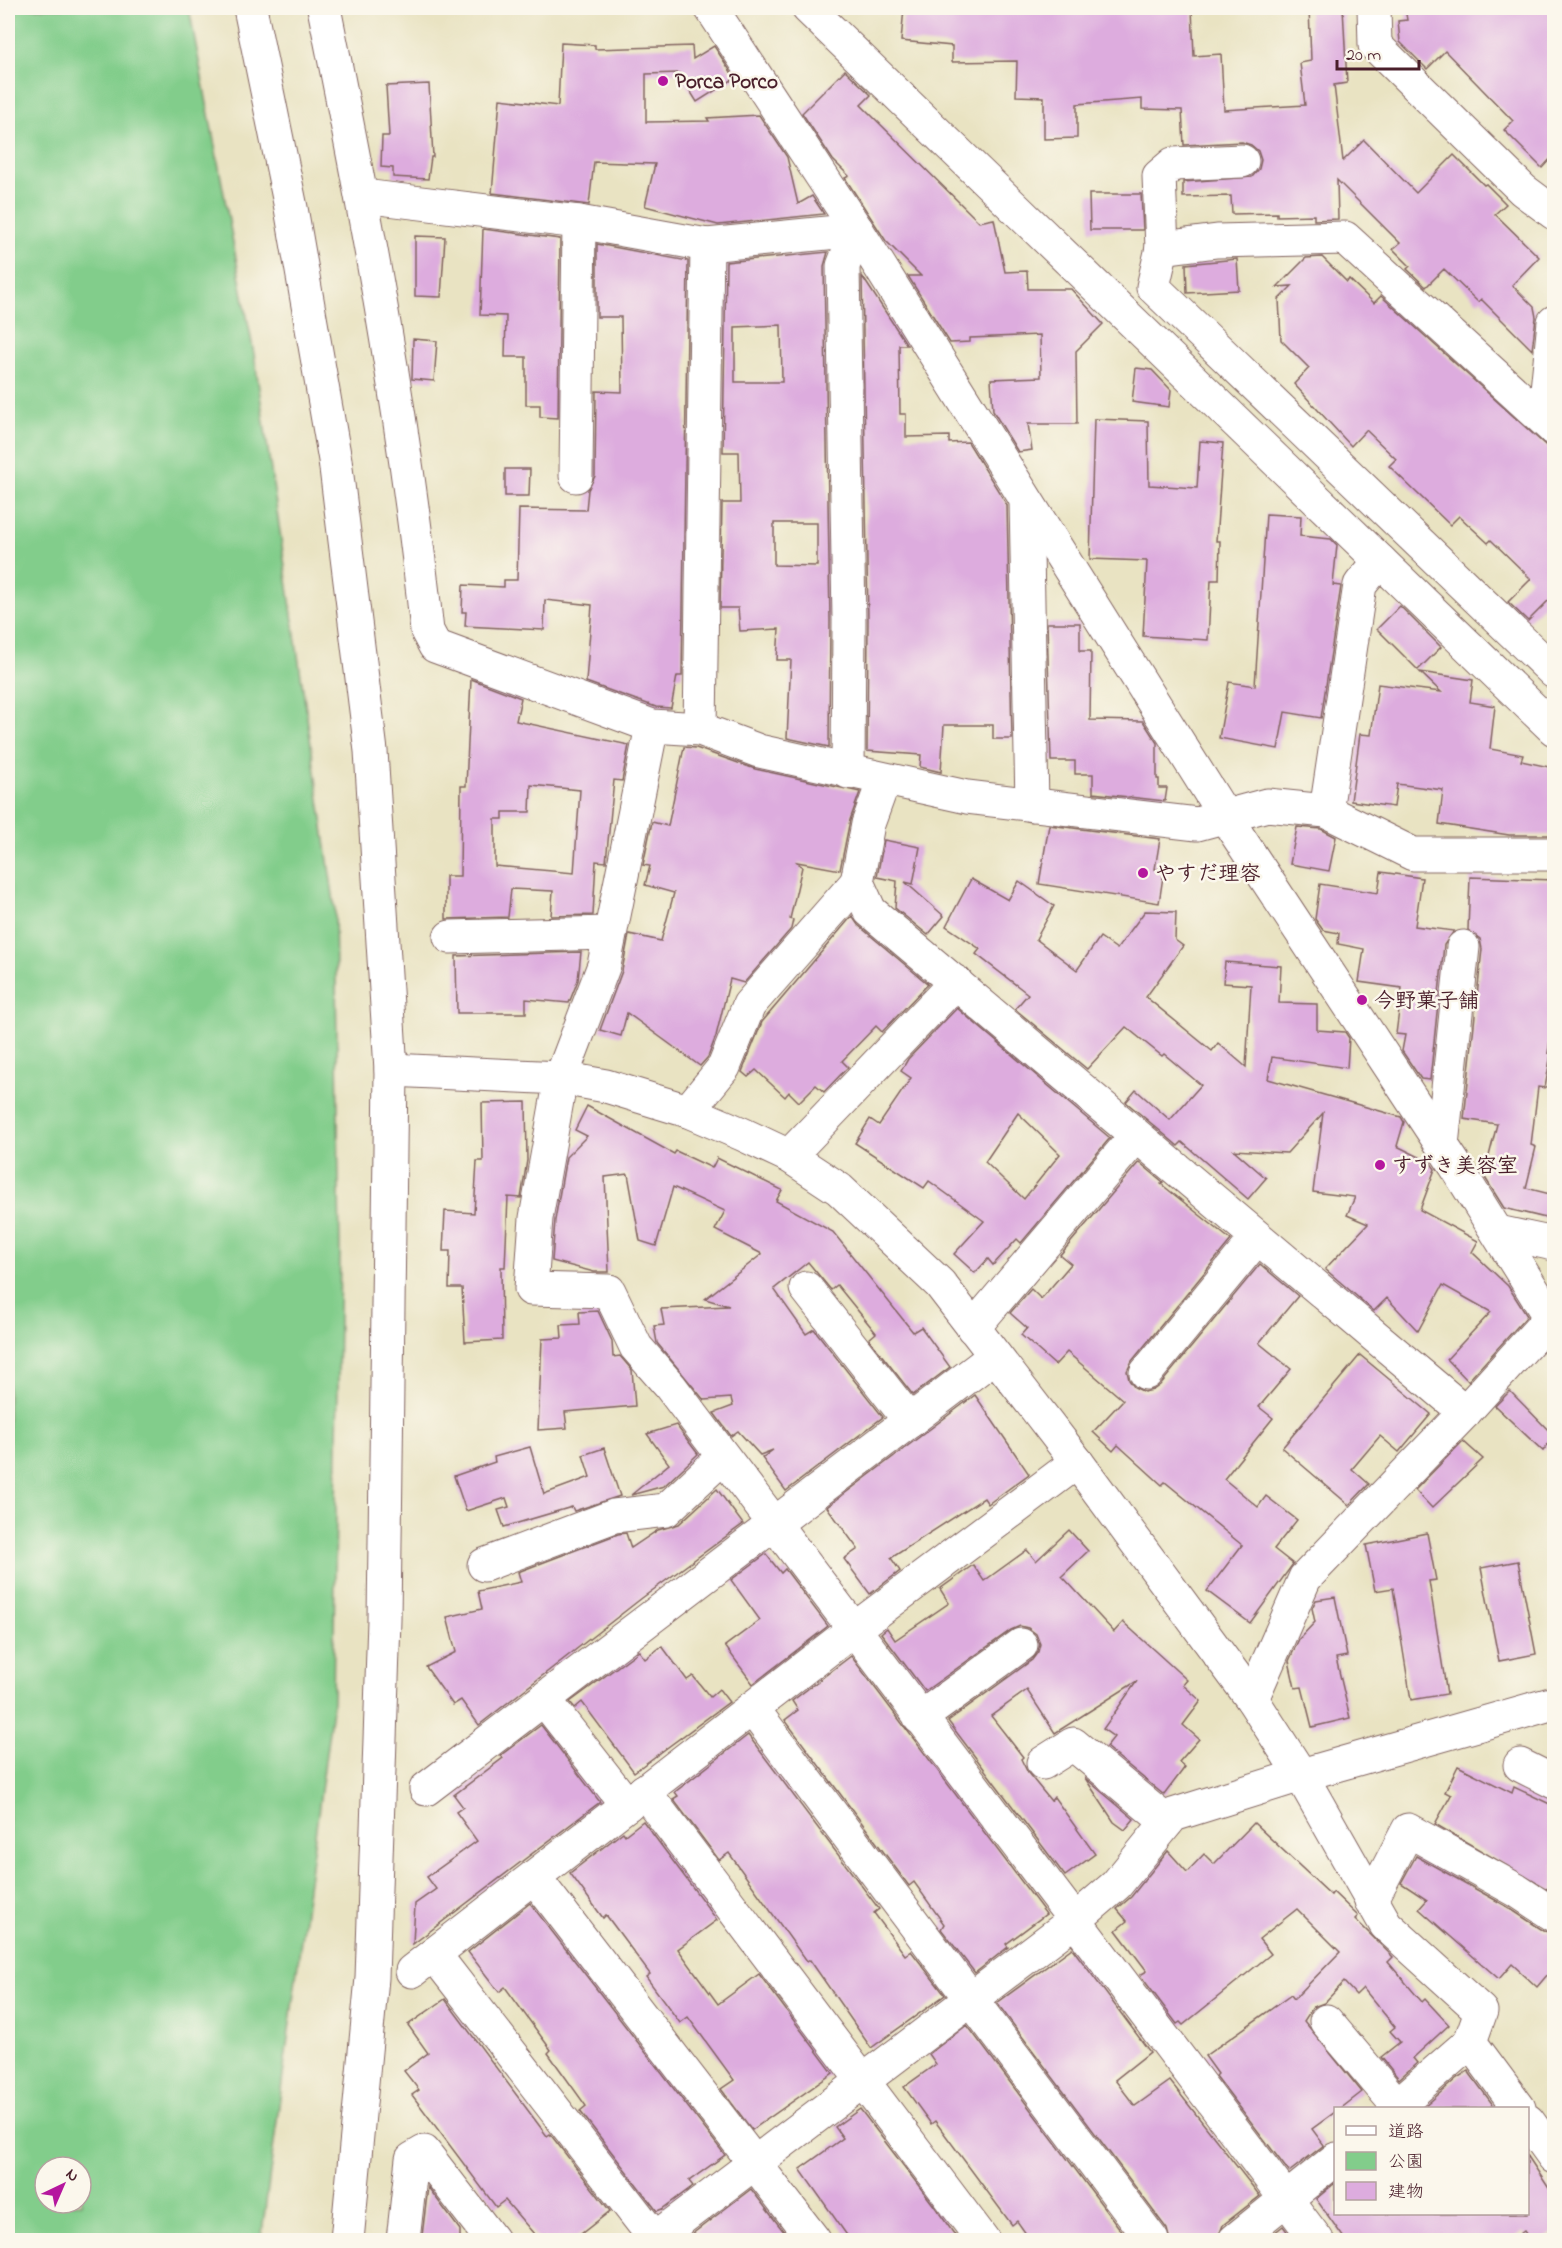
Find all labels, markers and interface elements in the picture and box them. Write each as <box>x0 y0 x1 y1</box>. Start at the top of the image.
scale bar <box>1337 33 1420 71</box>
text: 20 m <box>1346 43 1381 69</box>
place label: Porca Porco <box>675 68 778 98</box>
marker: Porca Porco <box>656 74 670 88</box>
place label: やすだ理容 <box>1155 860 1260 890</box>
marker: やすだ理容 <box>1136 866 1150 880</box>
place label: 今野菓子舗 <box>1374 987 1479 1017</box>
marker: 今野菓子舗 <box>1355 993 1369 1007</box>
place label: すずき美容室 <box>1392 1152 1518 1182</box>
marker: すずき美容室 <box>1373 1158 1387 1172</box>
legend <box>1334 2107 1529 2215</box>
text: 道路 <box>1388 2120 1424 2146</box>
text: 公園 <box>1388 2150 1424 2176</box>
north arrow <box>33 2155 93 2215</box>
text: N <box>60 2163 84 2188</box>
text: 建物 <box>1388 2180 1424 2206</box>

